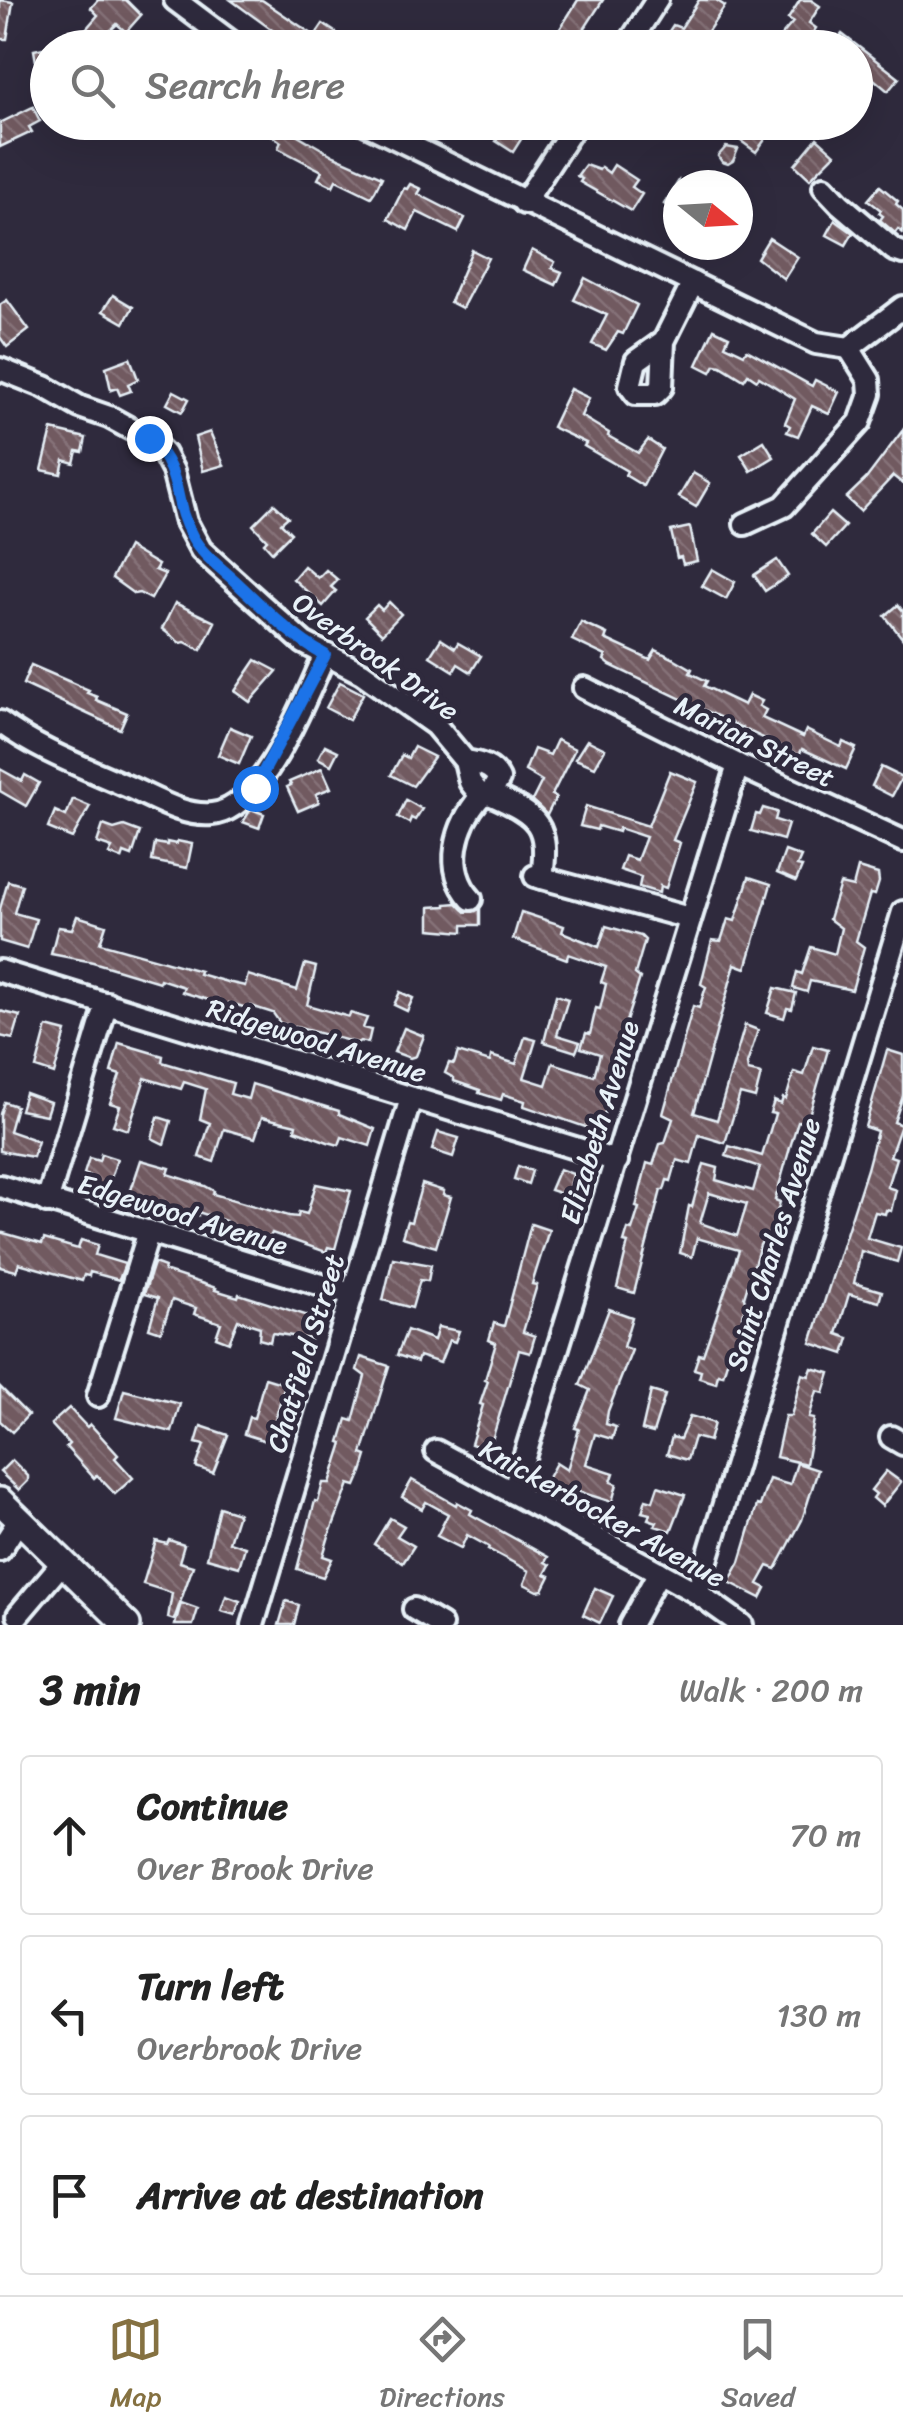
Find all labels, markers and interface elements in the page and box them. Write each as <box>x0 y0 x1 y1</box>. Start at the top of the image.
search box <box>30 30 873 140</box>
text: Search here <box>145 52 345 119</box>
icon: search <box>65 58 120 113</box>
north arrow <box>663 170 753 260</box>
route end <box>127 416 173 462</box>
street label: Overbrook Drive <box>282 579 470 734</box>
street label: Marian Street <box>666 681 844 802</box>
route start <box>233 766 279 812</box>
street label: Ridgewood Avenue <box>201 984 433 1097</box>
street label: Elizabeth Avenue <box>545 1014 654 1230</box>
street label: Saint Charles Avenue <box>712 1111 835 1377</box>
street label: Edgewood Avenue <box>72 1159 294 1270</box>
street label: Chatfield Street <box>252 1248 359 1459</box>
street label: Knickerbocker Avenue <box>470 1425 735 1602</box>
text: 3 min <box>40 1653 140 1727</box>
text: Walk · 200 m <box>679 1662 863 1719</box>
text: Continue <box>137 1773 288 1840</box>
text: 70 m <box>790 1807 861 1864</box>
icon: ahead <box>42 1808 97 1863</box>
text: Over Brook Drive <box>137 1840 374 1897</box>
text: Turn left <box>137 1953 283 2020</box>
text: 130 m <box>777 1987 861 2044</box>
icon: left <box>42 1988 97 2043</box>
text: Overbrook Drive <box>137 2020 362 2077</box>
text: Arrive at destination <box>137 2162 484 2229</box>
icon: arrive <box>42 2168 97 2223</box>
tab: Map <box>108 2312 163 2421</box>
tab: Directions <box>379 2312 505 2421</box>
tab: Saved <box>721 2312 795 2421</box>

